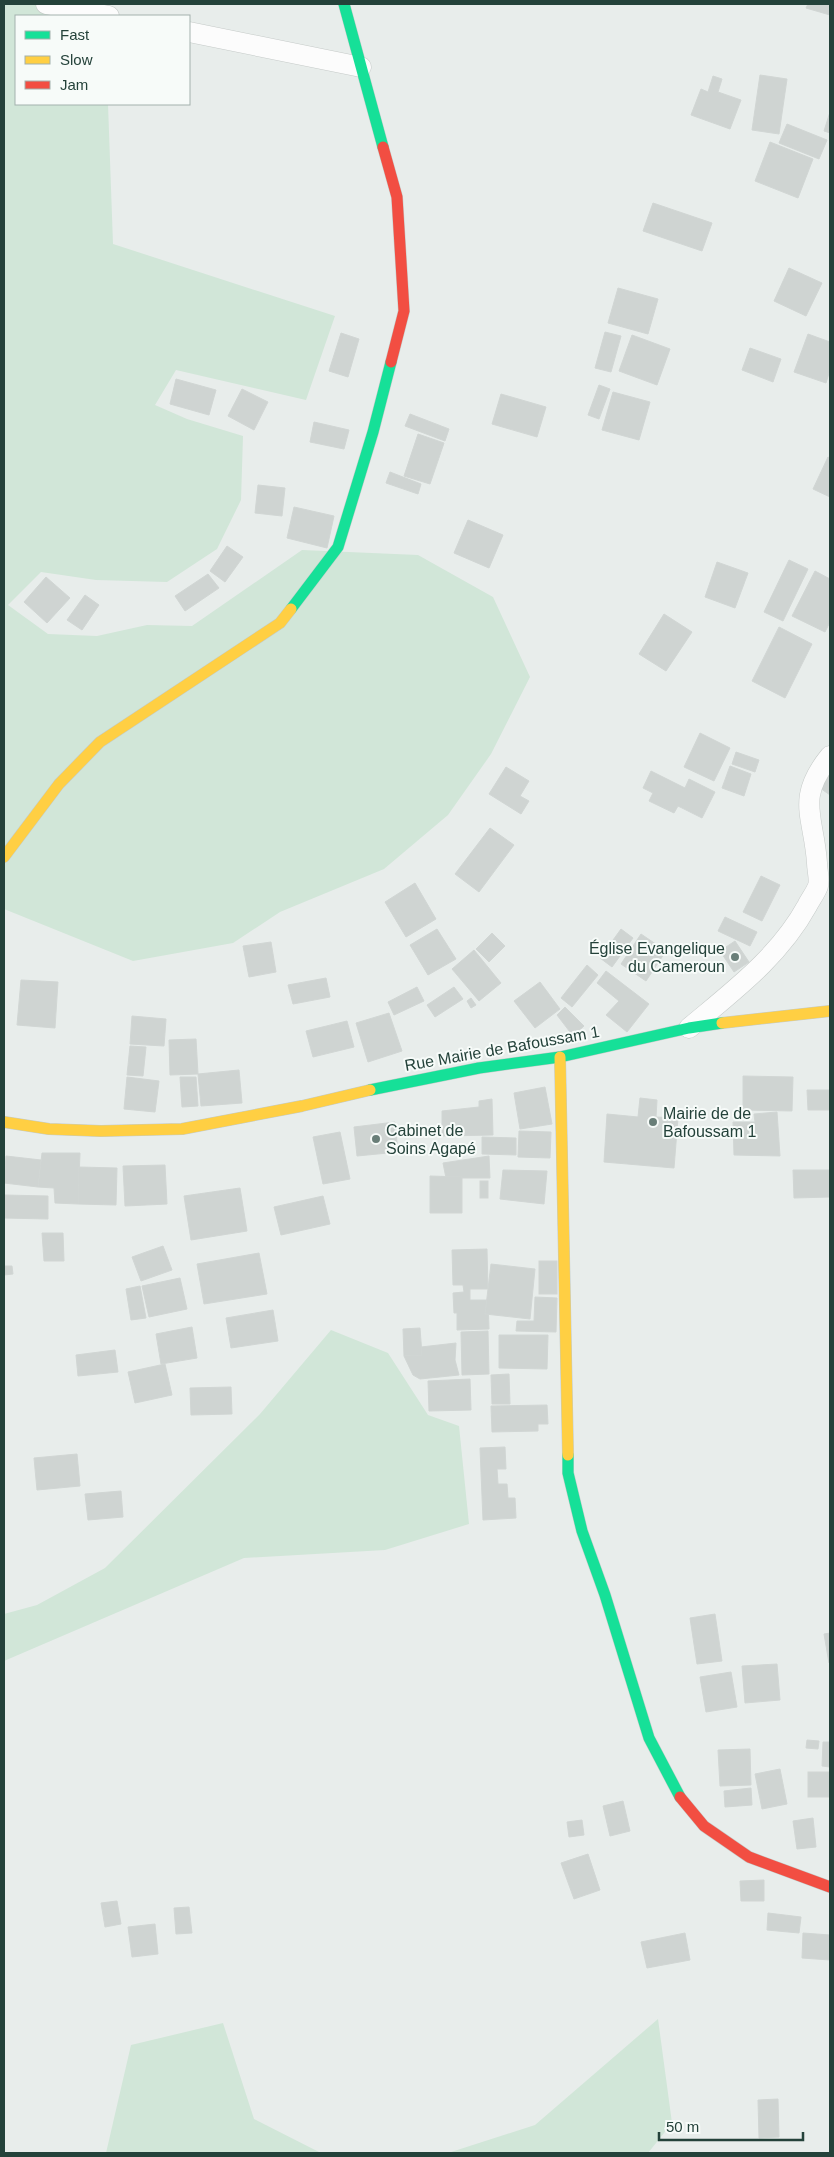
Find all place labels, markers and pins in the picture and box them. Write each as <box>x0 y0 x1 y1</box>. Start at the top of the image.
place label: Église Evangelique du Cameroun <box>589 939 725 975</box>
marker: Église Evangelique du Cameroun <box>729 951 741 963</box>
place label: Mairie de de Bafoussam 1 <box>663 1105 756 1140</box>
marker: Mairie de de Bafoussam 1 <box>647 1116 659 1128</box>
place label: Cabinet de Soins Agapé <box>386 1122 476 1157</box>
marker: Cabinet de Soins Agapé <box>370 1133 382 1145</box>

